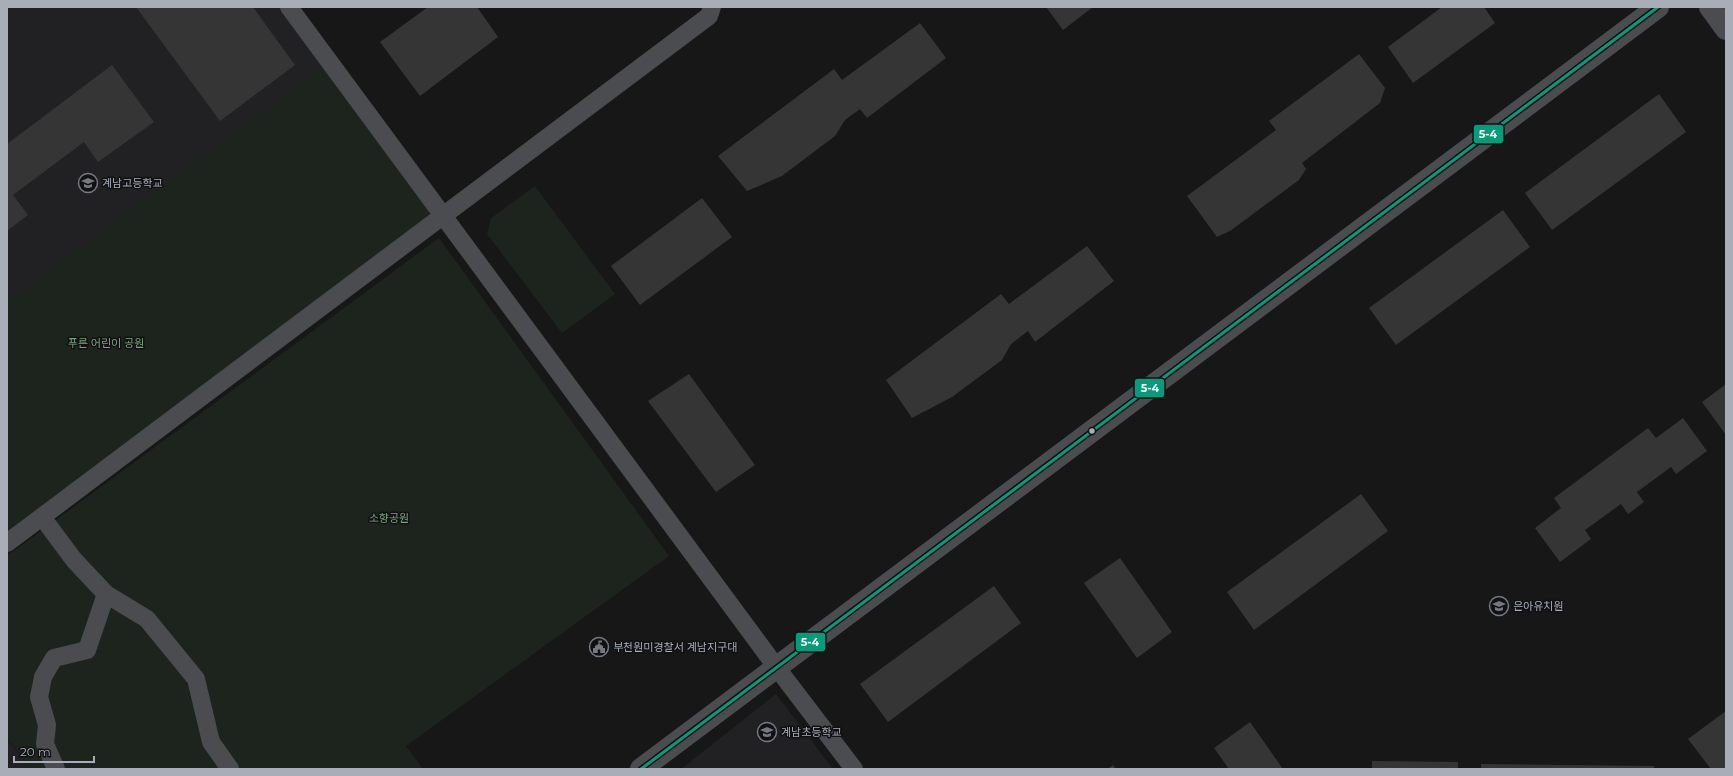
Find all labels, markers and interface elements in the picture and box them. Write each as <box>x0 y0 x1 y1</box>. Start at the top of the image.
line badge: 5-4 <box>1473 124 1504 144</box>
text: 5-4 <box>1479 127 1498 141</box>
school or university icon: 계남고등학교 <box>77 172 99 194</box>
place label: 계남고등학교 <box>102 176 163 190</box>
park label: 푸른 어린이 공원 <box>68 336 144 350</box>
line badge: 5-4 <box>1134 378 1165 398</box>
text: 5-4 <box>1141 381 1160 395</box>
unlabelled marker <box>1087 426 1097 436</box>
park label: 소향공원 <box>369 511 409 525</box>
school or university icon: 은아유치원 <box>1488 595 1510 617</box>
place label: 은아유치원 <box>1513 599 1564 613</box>
line badge: 5-4 <box>795 632 826 652</box>
text: 5-4 <box>801 635 820 649</box>
public building icon: 부천원미경찰서 계남지구대 <box>588 636 610 658</box>
place label: 부천원미경찰서 계남지구대 <box>613 640 737 654</box>
school or university icon: 계남초등학교 <box>756 721 778 743</box>
place label: 계남초등학교 <box>781 725 842 739</box>
scale bar <box>14 738 94 764</box>
text: 20 m <box>20 744 51 759</box>

